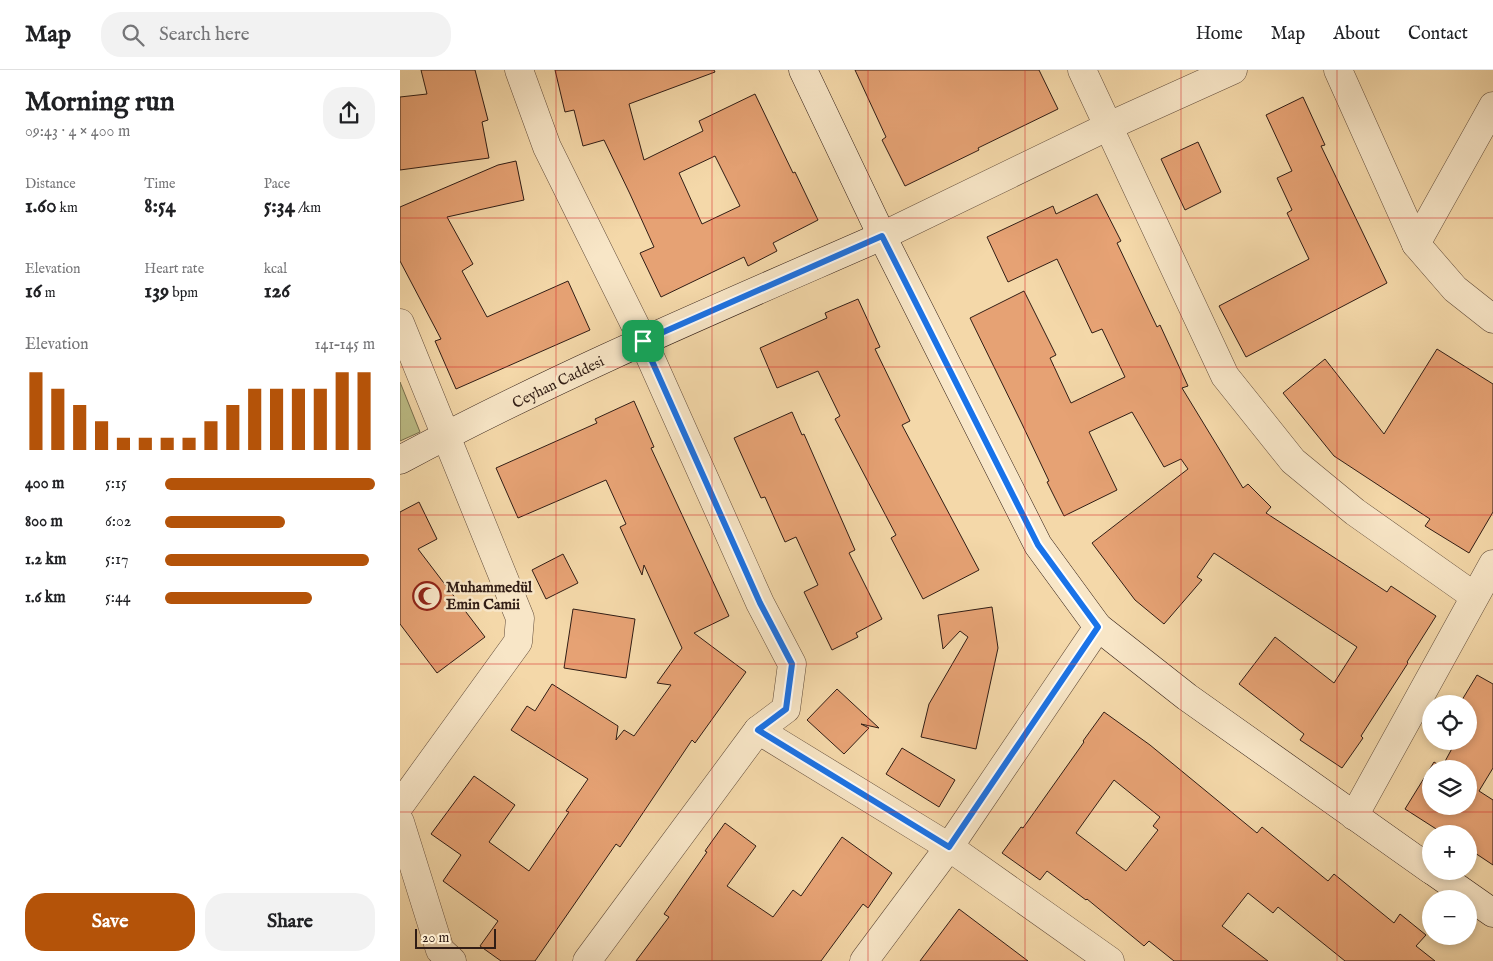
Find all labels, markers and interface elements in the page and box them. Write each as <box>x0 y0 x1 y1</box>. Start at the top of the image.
search box <box>101 12 451 57</box>
text: Map <box>25 19 71 50</box>
icon: search <box>119 21 147 49</box>
text: Search here <box>159 23 250 47</box>
text: Home <box>1196 23 1243 46</box>
text: Map <box>1271 23 1305 46</box>
text: About <box>1333 23 1380 46</box>
text: Contact <box>1408 23 1468 46</box>
text: Morning run <box>25 85 175 120</box>
button: share <box>323 87 375 139</box>
text: 09:43 · 4 × 400 m <box>25 122 130 142</box>
text: Distance <box>25 175 76 193</box>
text: Time <box>144 175 175 193</box>
text: Pace <box>264 175 290 193</box>
text: 1.60 <box>25 193 57 220</box>
text: 8:54 <box>144 193 176 220</box>
text: 5:34 <box>264 193 295 220</box>
text: km <box>57 199 78 217</box>
text: /km <box>295 199 321 217</box>
text: Elevation <box>25 260 81 278</box>
text: Heart rate <box>144 260 204 278</box>
text: kcal <box>264 260 287 278</box>
text: 16 <box>25 278 42 305</box>
text: 139 <box>144 278 169 305</box>
text: 126 <box>264 278 290 305</box>
text: m <box>42 284 56 302</box>
text: bpm <box>169 284 198 302</box>
pin <box>622 320 664 362</box>
icon: arrive <box>629 327 657 355</box>
text: Elevation <box>25 335 88 355</box>
text: 141–145 m <box>315 335 375 355</box>
street label: Ceyhan Caddesi <box>509 352 607 413</box>
text: 400 m <box>25 474 64 494</box>
text: 5:15 <box>105 474 127 494</box>
text: 800 m <box>25 512 63 532</box>
text: 6:02 <box>105 512 131 532</box>
text: 1.2 km <box>25 550 66 570</box>
text: 5:17 <box>105 550 128 570</box>
place label: Muhammedül Emin Camii <box>446 578 533 614</box>
mosque icon: Muhammedül Emin Camii <box>412 581 442 611</box>
text: 1.6 km <box>25 588 66 608</box>
text: 5:44 <box>105 588 131 608</box>
map controls <box>1422 695 1477 945</box>
button: locate <box>1422 695 1477 750</box>
button: layers <box>1422 760 1477 815</box>
button: + <box>1422 825 1477 880</box>
button: − <box>1422 890 1477 945</box>
button: Save <box>25 893 195 951</box>
button: Share <box>205 893 375 951</box>
scale bar <box>415 926 496 949</box>
text: 20 m <box>422 929 449 947</box>

